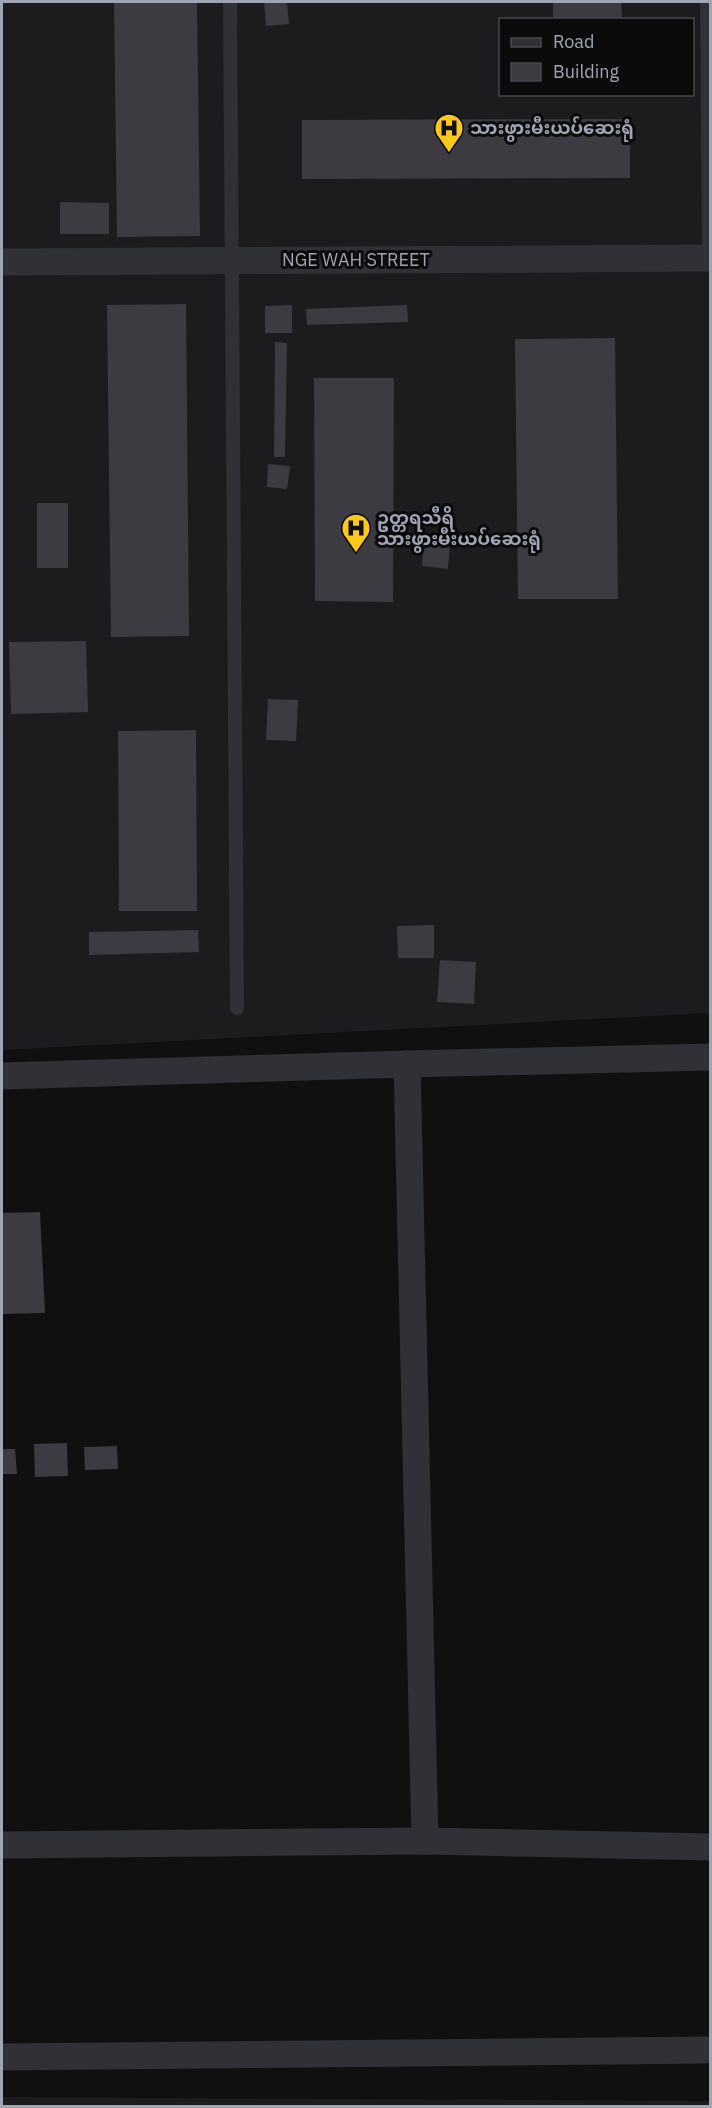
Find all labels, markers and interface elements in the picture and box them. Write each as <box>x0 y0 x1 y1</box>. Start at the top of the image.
legend <box>499 18 694 96</box>
text: Road <box>553 30 594 53</box>
text: Building <box>553 60 620 83</box>
hospital icon: သားဖွားမီးယပ်ဆေးရုံ <box>433 112 465 154</box>
place label: သားဖွားမီးယပ်ဆေးရုံ <box>470 116 634 142</box>
street label: NGE WAH STREET <box>282 248 430 271</box>
place label: ဥတ္တရသီရိ သားဖွားမီးယပ်ဆေးရုံ <box>377 506 541 553</box>
hospital icon: ဥတ္တရသီရိ သားဖွားမီးယပ်ဆေးရုံ <box>340 512 372 554</box>

